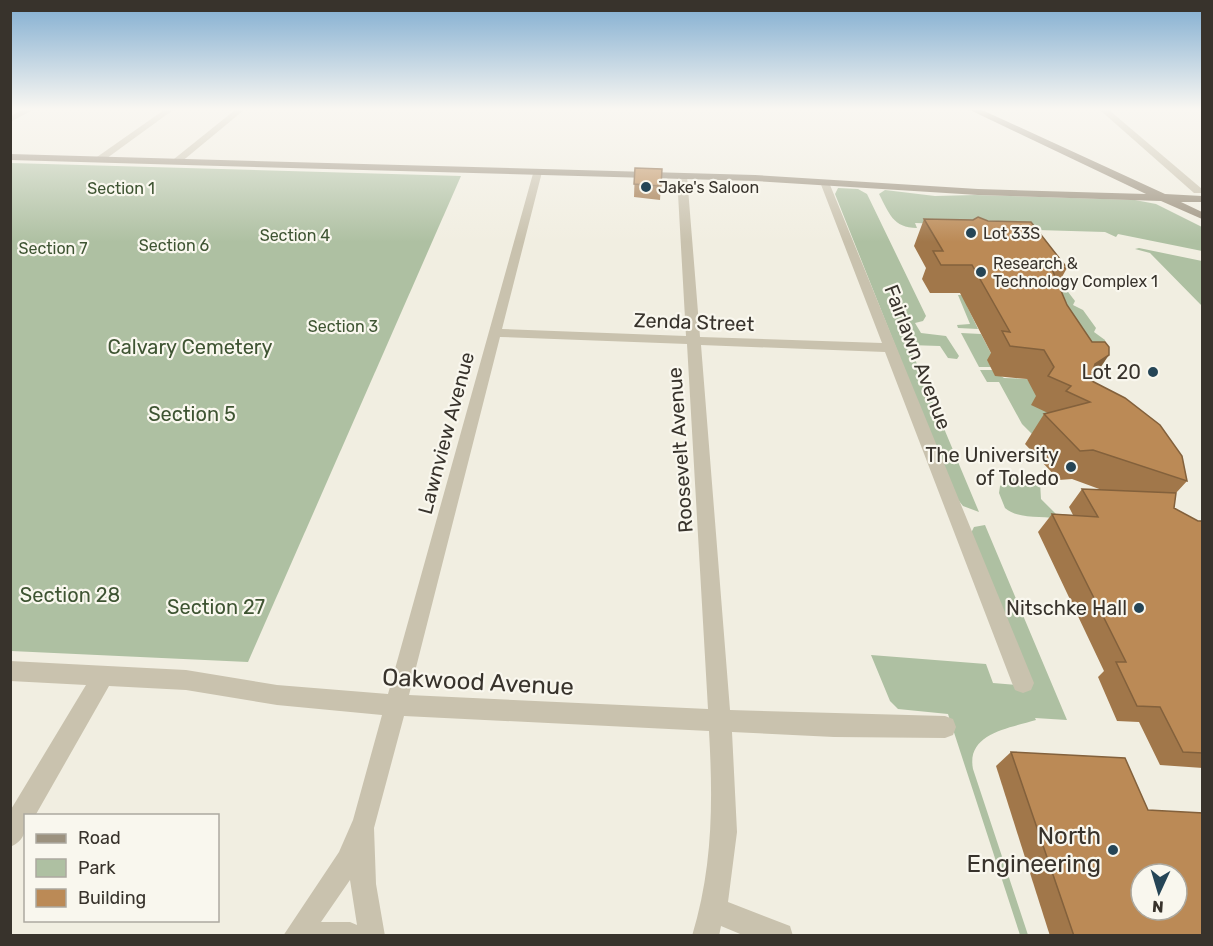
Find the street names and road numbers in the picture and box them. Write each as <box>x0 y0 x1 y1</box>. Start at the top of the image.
street label: Fairlawn Avenue <box>879 281 957 433</box>
street label: Zenda Street <box>633 308 755 336</box>
street label: Lawnview Avenue <box>413 349 479 517</box>
street label: Roosevelt Avenue <box>662 366 698 534</box>
street label: Oakwood Avenue <box>381 663 575 701</box>

